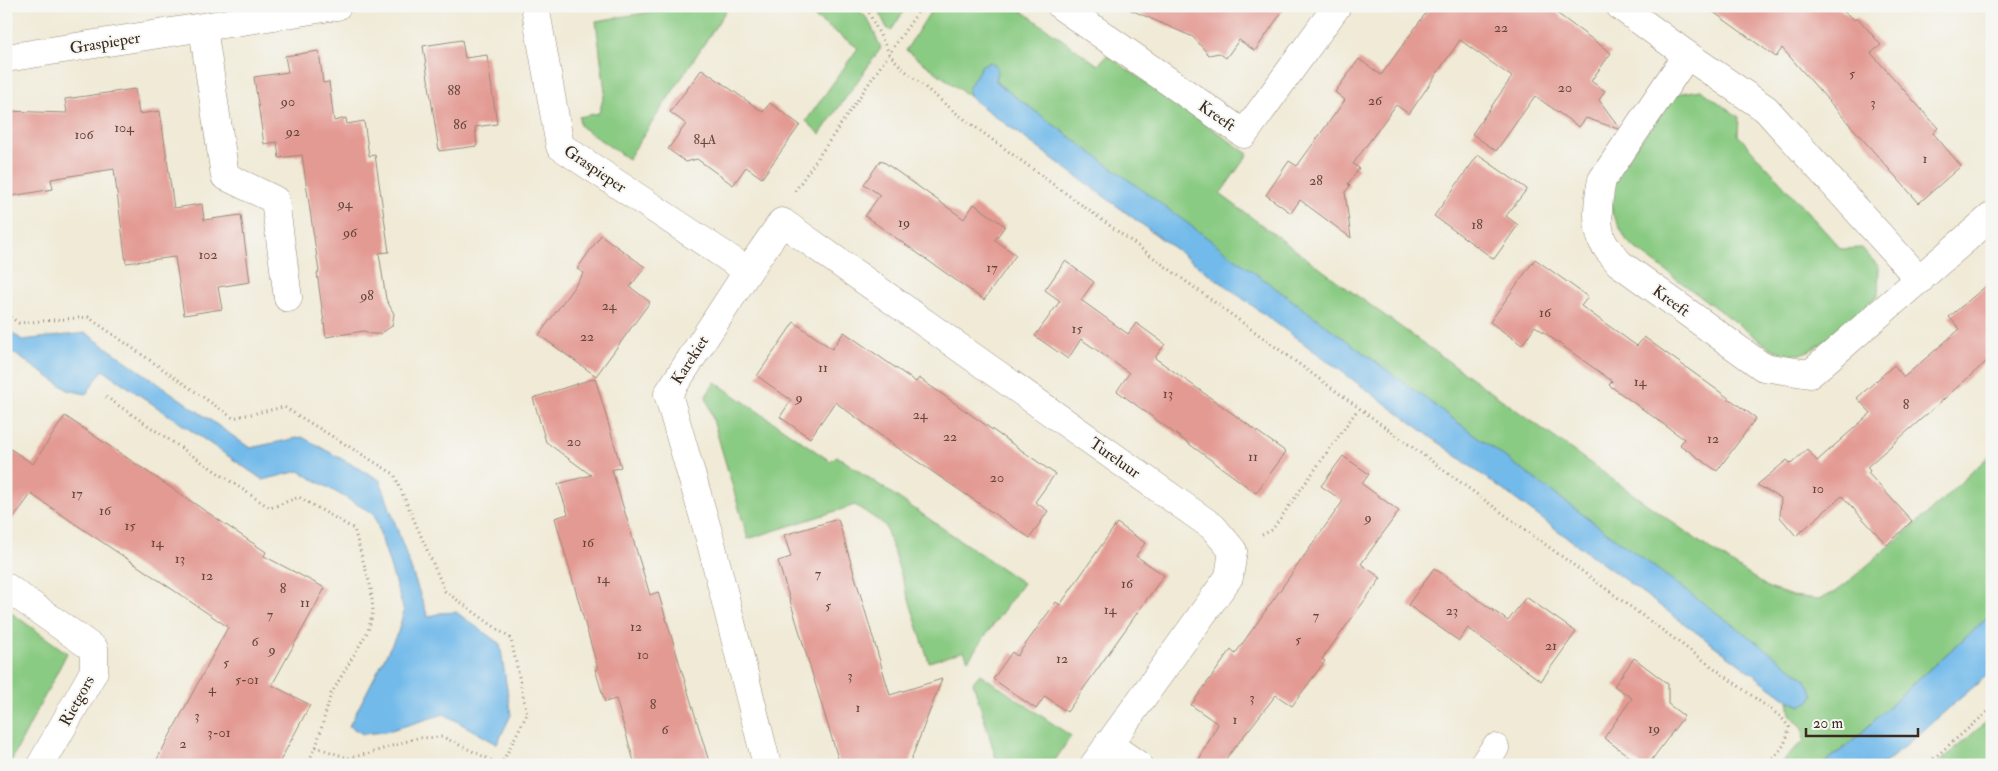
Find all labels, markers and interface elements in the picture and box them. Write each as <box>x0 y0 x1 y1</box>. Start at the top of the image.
house number: 22 <box>1494 19 1508 36</box>
street label: Graspieper <box>68 28 142 59</box>
house number: 5 <box>1849 65 1856 82</box>
house number: 20 <box>1558 79 1572 96</box>
house number: 88 <box>447 82 461 99</box>
house number: 26 <box>1368 92 1383 109</box>
house number: 90 <box>280 93 295 110</box>
house number: 3 <box>1870 94 1876 111</box>
street label: Kreeft <box>1195 96 1239 136</box>
house number: 86 <box>453 116 468 133</box>
house number: 104 <box>114 119 135 136</box>
house number: 92 <box>285 123 300 140</box>
house number: 106 <box>74 126 95 143</box>
house number: 84A <box>693 131 717 148</box>
street label: Graspieper <box>559 141 630 198</box>
house number: 1 <box>1923 150 1928 167</box>
house number: 28 <box>1309 172 1323 189</box>
house number: 94 <box>337 195 354 212</box>
house number: 19 <box>898 214 910 231</box>
house number: 18 <box>1471 216 1483 233</box>
house number: 96 <box>342 224 358 241</box>
house number: 102 <box>198 246 218 263</box>
house number: 17 <box>986 259 998 276</box>
street label: Kreeft <box>1649 281 1693 321</box>
house number: 98 <box>359 287 374 304</box>
house number: 24 <box>602 297 618 314</box>
house number: 16 <box>1539 304 1552 321</box>
house number: 15 <box>1071 320 1083 337</box>
house number: 22 <box>580 328 594 345</box>
street label: Karekiet <box>667 332 713 388</box>
house number: 11 <box>818 359 828 376</box>
house number: 14 <box>1634 373 1648 390</box>
house number: 13 <box>1163 385 1173 402</box>
house number: 9 <box>794 389 803 406</box>
house number: 8 <box>1903 396 1910 413</box>
house number: 24 <box>913 406 929 423</box>
house number: 22 <box>943 428 957 445</box>
house number: 12 <box>1707 430 1719 447</box>
house number: 20 <box>567 433 581 450</box>
street label: Tureluur <box>1086 433 1144 483</box>
house number: 11 <box>1248 448 1258 465</box>
house number: 20 <box>990 469 1004 486</box>
house number: 10 <box>1812 480 1824 497</box>
house number: 17 <box>71 485 83 502</box>
house number: 16 <box>99 502 112 519</box>
house number: 9 <box>1363 509 1372 526</box>
house number: 15 <box>124 517 136 534</box>
house number: 14 <box>151 534 165 551</box>
house number: 16 <box>582 534 595 551</box>
house number: 13 <box>175 550 185 567</box>
house number: 7 <box>815 565 822 582</box>
house number: 12 <box>201 567 213 584</box>
house number: 14 <box>597 570 611 587</box>
house number: 16 <box>1121 575 1134 592</box>
house number: 8 <box>280 580 287 597</box>
house number: 11 <box>300 594 310 611</box>
house number: 5 <box>825 597 832 614</box>
house number: 14 <box>1104 601 1118 618</box>
house number: 23 <box>1446 602 1458 619</box>
house number: 7 <box>267 606 274 623</box>
house number: 7 <box>1313 607 1320 624</box>
house number: 12 <box>630 618 642 635</box>
house number: 5 <box>1295 631 1302 648</box>
house number: 6 <box>251 633 259 650</box>
house number: 21 <box>1545 637 1557 654</box>
house number: 9 <box>267 641 276 658</box>
house number: 10 <box>637 646 649 663</box>
house number: 12 <box>1056 650 1068 667</box>
house number: 5 <box>223 654 230 671</box>
house number: 3 <box>847 667 853 684</box>
house number: 5-01 <box>235 671 259 688</box>
street label: Rietgors <box>55 672 99 730</box>
house number: 4 <box>208 680 217 697</box>
house number: 3 <box>1249 689 1255 706</box>
house number: 8 <box>650 696 657 713</box>
house number: 1 <box>856 699 861 716</box>
scale bar <box>1806 706 1918 738</box>
house number: 3 <box>194 707 200 724</box>
house number: 1 <box>1233 711 1238 728</box>
text: 20 m <box>1813 714 1843 733</box>
house number: 19 <box>1648 720 1660 737</box>
house number: 6 <box>661 721 669 738</box>
house number: 3-01 <box>207 724 231 741</box>
house number: 2 <box>179 735 187 752</box>

